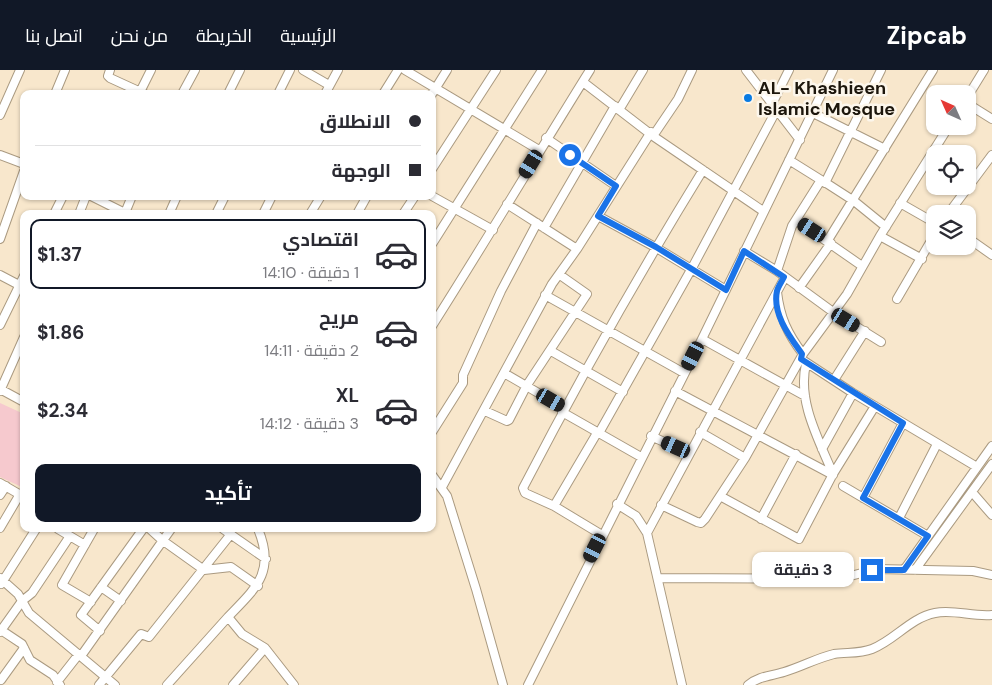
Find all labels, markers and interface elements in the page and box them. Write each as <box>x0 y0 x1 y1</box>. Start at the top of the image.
text: Zipcab <box>887 20 967 51</box>
text: اتصل بنا <box>25 24 83 48</box>
text: من نحن <box>111 24 168 48</box>
text: الخريطة <box>196 24 252 48</box>
text: الرئيسية <box>280 24 337 48</box>
place label: AL- Khashieen Islamic Mosque <box>758 76 895 121</box>
north arrow <box>926 85 976 135</box>
map controls <box>926 85 976 255</box>
marker: AL- Khashieen Islamic Mosque <box>742 92 754 104</box>
text: الانطلاق <box>320 109 391 134</box>
route start <box>559 144 581 166</box>
button: locate <box>926 145 976 195</box>
car <box>516 147 545 181</box>
text: الوجهة <box>331 158 391 183</box>
button: layers <box>926 205 976 255</box>
car <box>795 216 828 244</box>
text: اقتصادي <box>283 227 359 252</box>
icon: car <box>374 232 419 277</box>
text: $1.37 <box>37 242 82 267</box>
text: 1 دقيقة · 14:10 <box>263 262 359 283</box>
text: مريح <box>319 305 359 330</box>
car <box>829 306 862 334</box>
icon: car <box>374 310 419 355</box>
text: $1.86 <box>37 320 84 345</box>
car <box>679 339 706 373</box>
text: 2 دقيقة · 14:11 <box>264 340 359 361</box>
text: XL <box>336 383 359 408</box>
car <box>534 386 567 414</box>
icon: car <box>374 388 419 433</box>
text: $2.34 <box>37 398 88 423</box>
text: 3 دقيقة · 14:12 <box>260 413 359 434</box>
car <box>659 434 692 460</box>
button: تأكيد <box>35 464 421 522</box>
car <box>581 531 608 565</box>
callout: 3 دقيقة <box>752 552 854 588</box>
text: 3 دقيقة <box>774 559 832 580</box>
route end <box>861 559 883 581</box>

